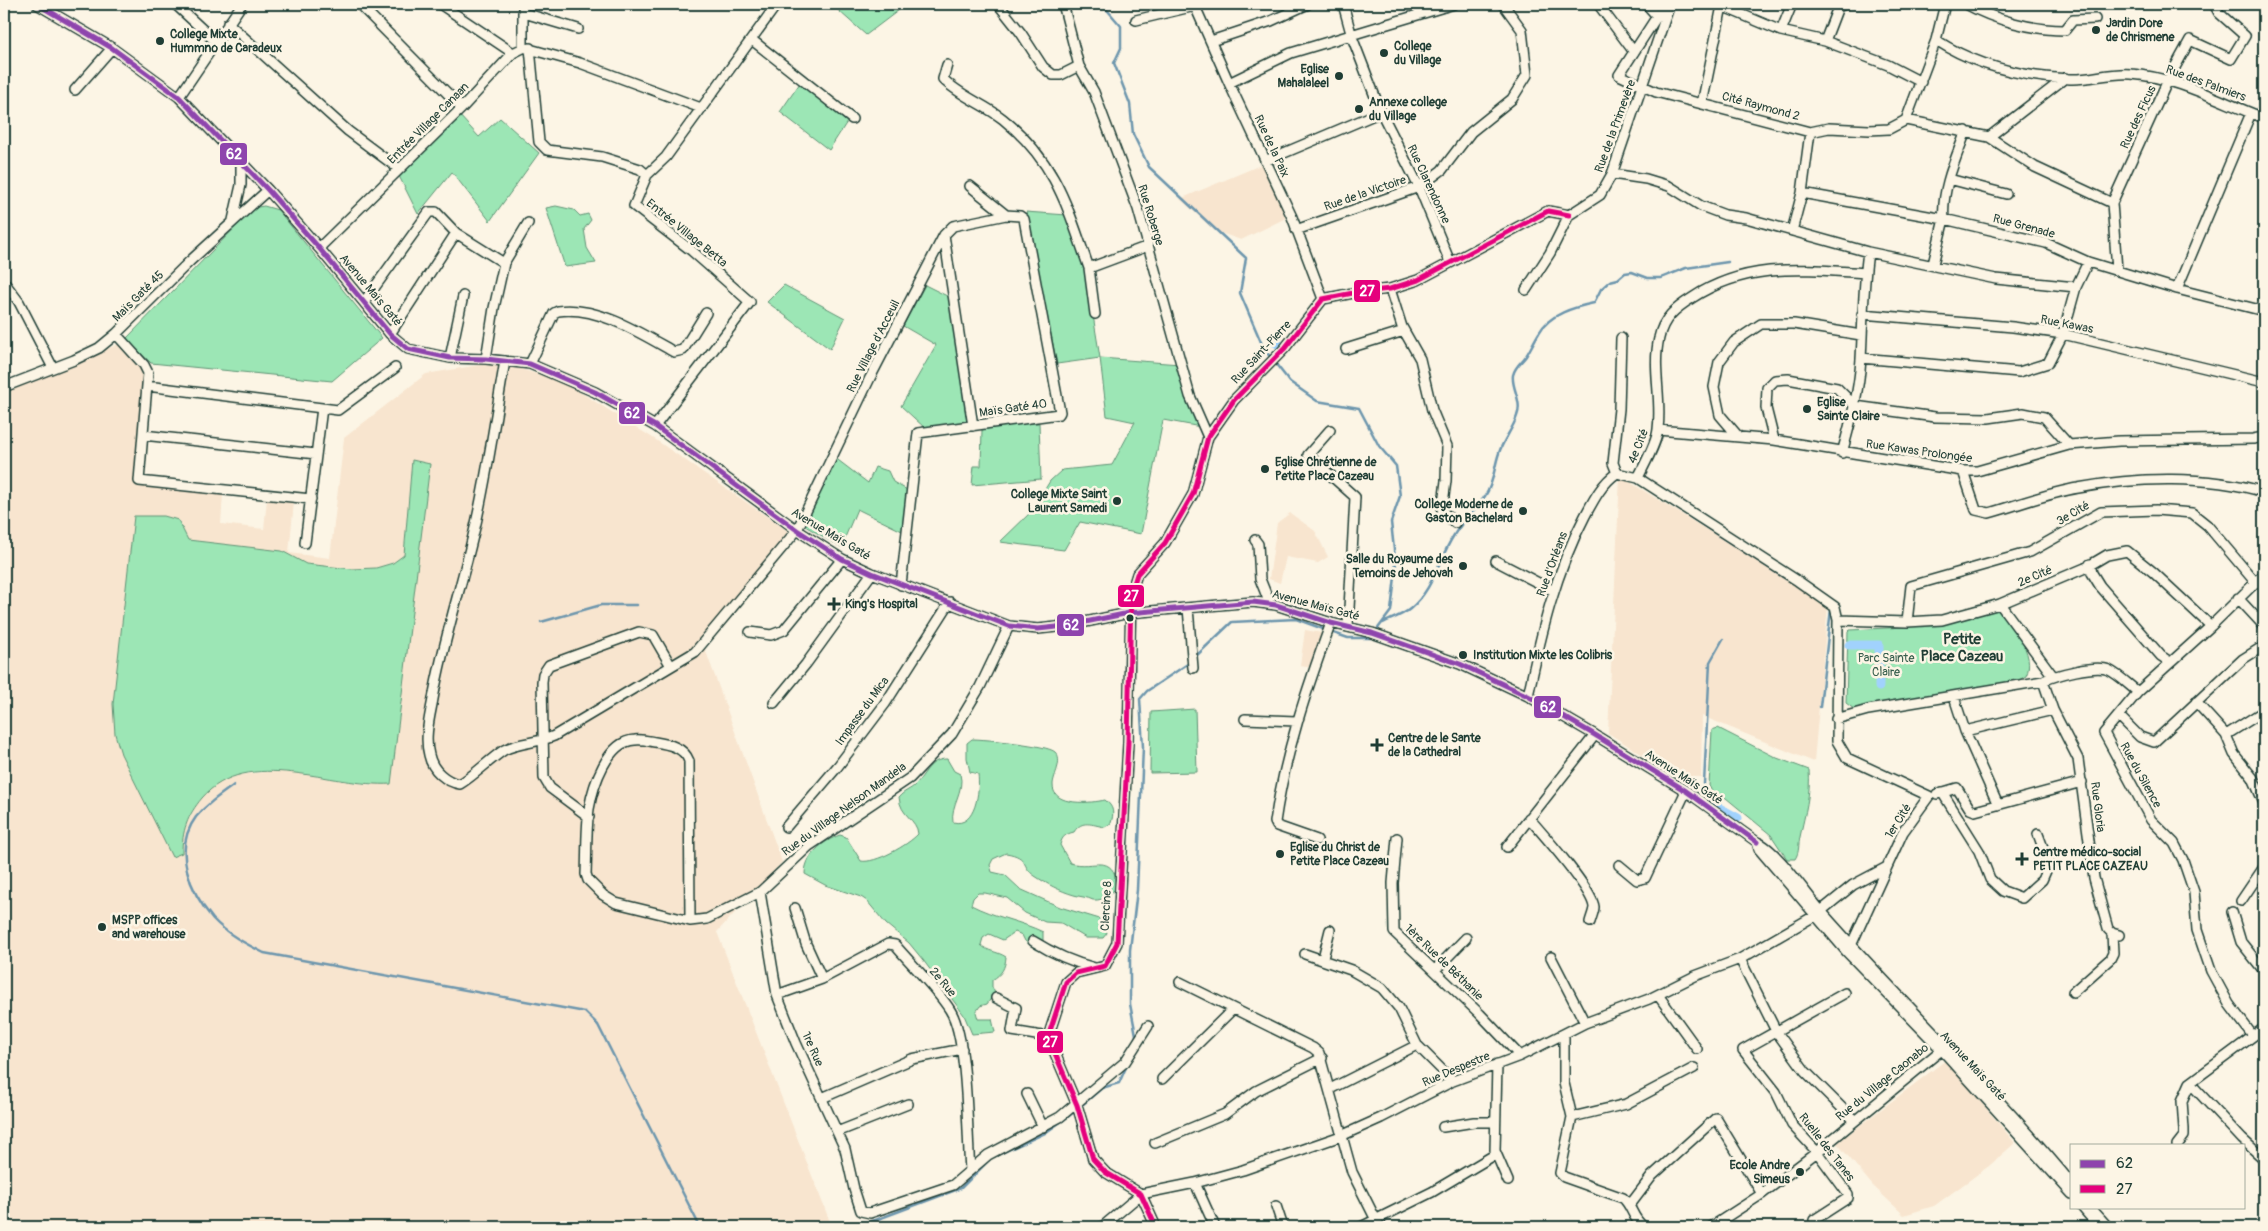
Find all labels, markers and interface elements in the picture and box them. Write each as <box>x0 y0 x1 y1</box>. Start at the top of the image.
place label: Jardin Dore de Chrismene <box>2106 16 2175 45</box>
marker: Jardin Dore de Chrismene <box>2090 24 2102 36</box>
place label: College Mixte Hummno de Caradeux <box>170 27 282 56</box>
marker: College Mixte Hummno de Caradeux <box>154 35 166 47</box>
place label: College du Village <box>1394 39 1442 68</box>
marker: College du Village <box>1378 47 1390 59</box>
place label: Eglise Mahalaleel <box>1278 62 1330 91</box>
street label: Rue des Palmiers <box>2164 62 2249 105</box>
marker: Eglise Mahalaleel <box>1333 70 1345 82</box>
street label: Rue de la Primevère <box>1592 78 1639 175</box>
street label: Entrée Village Canaan <box>384 79 472 167</box>
street label: Rue des Ficus <box>2117 83 2160 151</box>
street label: Cité Raymond 2 <box>1720 89 1802 124</box>
place label: Annexe college du Village <box>1369 95 1448 124</box>
marker: Annexe college du Village <box>1353 103 1365 115</box>
street label: Rue de la Paix <box>1251 113 1292 180</box>
line badge: 62 <box>219 142 248 166</box>
street label: Rue Clarendonne <box>1404 142 1453 226</box>
text: 62 <box>226 146 242 163</box>
street label: Rue de la Victoire <box>1322 172 1408 215</box>
street label: Rue Roberge <box>1134 183 1167 248</box>
street label: Entrée Village Betta <box>643 196 731 271</box>
street label: Rue Grenade <box>1991 211 2057 242</box>
street label: Avenue Maïs Gaté <box>336 251 405 330</box>
street label: Maïs Gaté 45 <box>110 268 167 325</box>
line badge: 27 <box>1353 279 1381 303</box>
text: 27 <box>1359 283 1375 300</box>
street label: Rue Village d'Acceuil <box>844 297 903 395</box>
street label: Rue Kawas <box>2039 312 2095 337</box>
street label: Rue Saint-Pierre <box>1228 317 1295 387</box>
place label: Eglise Sainte Claire <box>1817 395 1881 424</box>
street label: Maïs Gaté 40 <box>978 396 1048 421</box>
line badge: 62 <box>618 401 646 425</box>
marker: Eglise Sainte Claire <box>1801 403 1813 415</box>
text: 62 <box>624 405 640 422</box>
street label: 4e Cité <box>1625 427 1652 466</box>
street label: Rue Kawas Prolongée <box>1865 437 1973 466</box>
place label: Eglise Chrétienne de Petite Place Cazeau <box>1275 455 1378 484</box>
marker: Eglise Chrétienne de Petite Place Cazeau <box>1259 463 1271 475</box>
place label: College Mixte Saint Laurent Samedi <box>1011 487 1108 516</box>
marker: College Mixte Saint Laurent Samedi <box>1111 495 1123 507</box>
place label: College Moderne de Gaston Bachelard <box>1414 497 1514 526</box>
street label: 3e Cité <box>2054 498 2093 529</box>
street label: Avenue Maïs Gaté <box>788 505 873 564</box>
marker: College Moderne de Gaston Bachelard <box>1517 505 1529 517</box>
street label: Rue d'Orléans <box>1534 529 1571 599</box>
place label: Salle du Royaume des Temoins de Jehovah <box>1346 552 1454 581</box>
marker: Salle du Royaume des Temoins de Jehovah <box>1457 560 1469 572</box>
street label: 2e Cité <box>2016 563 2055 590</box>
line badge: 27 <box>1117 584 1145 608</box>
street label: Avenue Maïs Gaté <box>1271 587 1361 624</box>
text: 27 <box>1123 588 1139 605</box>
marker: King's Hospital <box>827 597 841 611</box>
place label: King's Hospital <box>845 597 918 612</box>
line badge: 62 <box>1056 613 1085 637</box>
unlabelled marker <box>1125 613 1135 623</box>
text: 62 <box>1063 617 1079 634</box>
district label: Petite Place Cazeau <box>1921 630 2004 666</box>
place label: Institution Mixte les Colibris <box>1473 648 1613 663</box>
marker: Institution Mixte les Colibris <box>1457 649 1469 661</box>
park label: Parc Sainte Claire <box>1858 651 1914 680</box>
street label: Impasse du Mica <box>832 674 893 749</box>
line badge: 62 <box>1533 695 1562 719</box>
text: 62 <box>1540 699 1556 716</box>
place label: Centre de le Sante de la Cathedral <box>1388 731 1482 760</box>
marker: Centre de le Sante de la Cathedral <box>1370 738 1384 752</box>
street label: Rue du Silence <box>2116 740 2165 811</box>
street label: Avenue Maïs Gaté <box>1642 747 1726 808</box>
street label: Rue du Village Nelson Mandela <box>779 759 910 860</box>
street label: Rue Gloria <box>2087 781 2108 834</box>
street label: 1er Cité <box>1882 801 1915 841</box>
place label: Eglise du Christ de Petite Place Cazeau <box>1290 840 1389 869</box>
place label: Centre médico-social PETIT PLACE CAZEAU <box>2033 845 2148 874</box>
marker: Eglise du Christ de Petite Place Cazeau <box>1274 848 1286 860</box>
marker: Centre médico-social PETIT PLACE CAZEAU <box>2015 852 2029 866</box>
street label: Clercine 8 <box>1098 881 1115 931</box>
place label: MSPP offices and warehouse <box>112 913 187 942</box>
marker: MSPP offices and warehouse <box>96 921 108 933</box>
street label: 1ère Rue de Béthanie <box>1401 921 1486 1004</box>
street label: 2e Rue <box>926 964 959 1000</box>
street label: Avenue Maïs Gaté <box>1936 1028 2009 1104</box>
street label: 1re Rue <box>798 1030 827 1069</box>
line badge: 27 <box>1036 1030 1064 1054</box>
text: 27 <box>1042 1034 1058 1051</box>
street label: Rue du Village Caonabo <box>1833 1040 1932 1124</box>
street label: Rue Despestre <box>1420 1048 1492 1090</box>
street label: Ruelle des Tanes <box>1795 1110 1858 1185</box>
legend <box>2070 1144 2246 1208</box>
text: 62 <box>2116 1154 2133 1173</box>
place label: Ecole Andre Simeus <box>1729 1158 1791 1187</box>
marker: Ecole Andre Simeus <box>1794 1166 1806 1178</box>
text: 27 <box>2116 1180 2132 1199</box>

